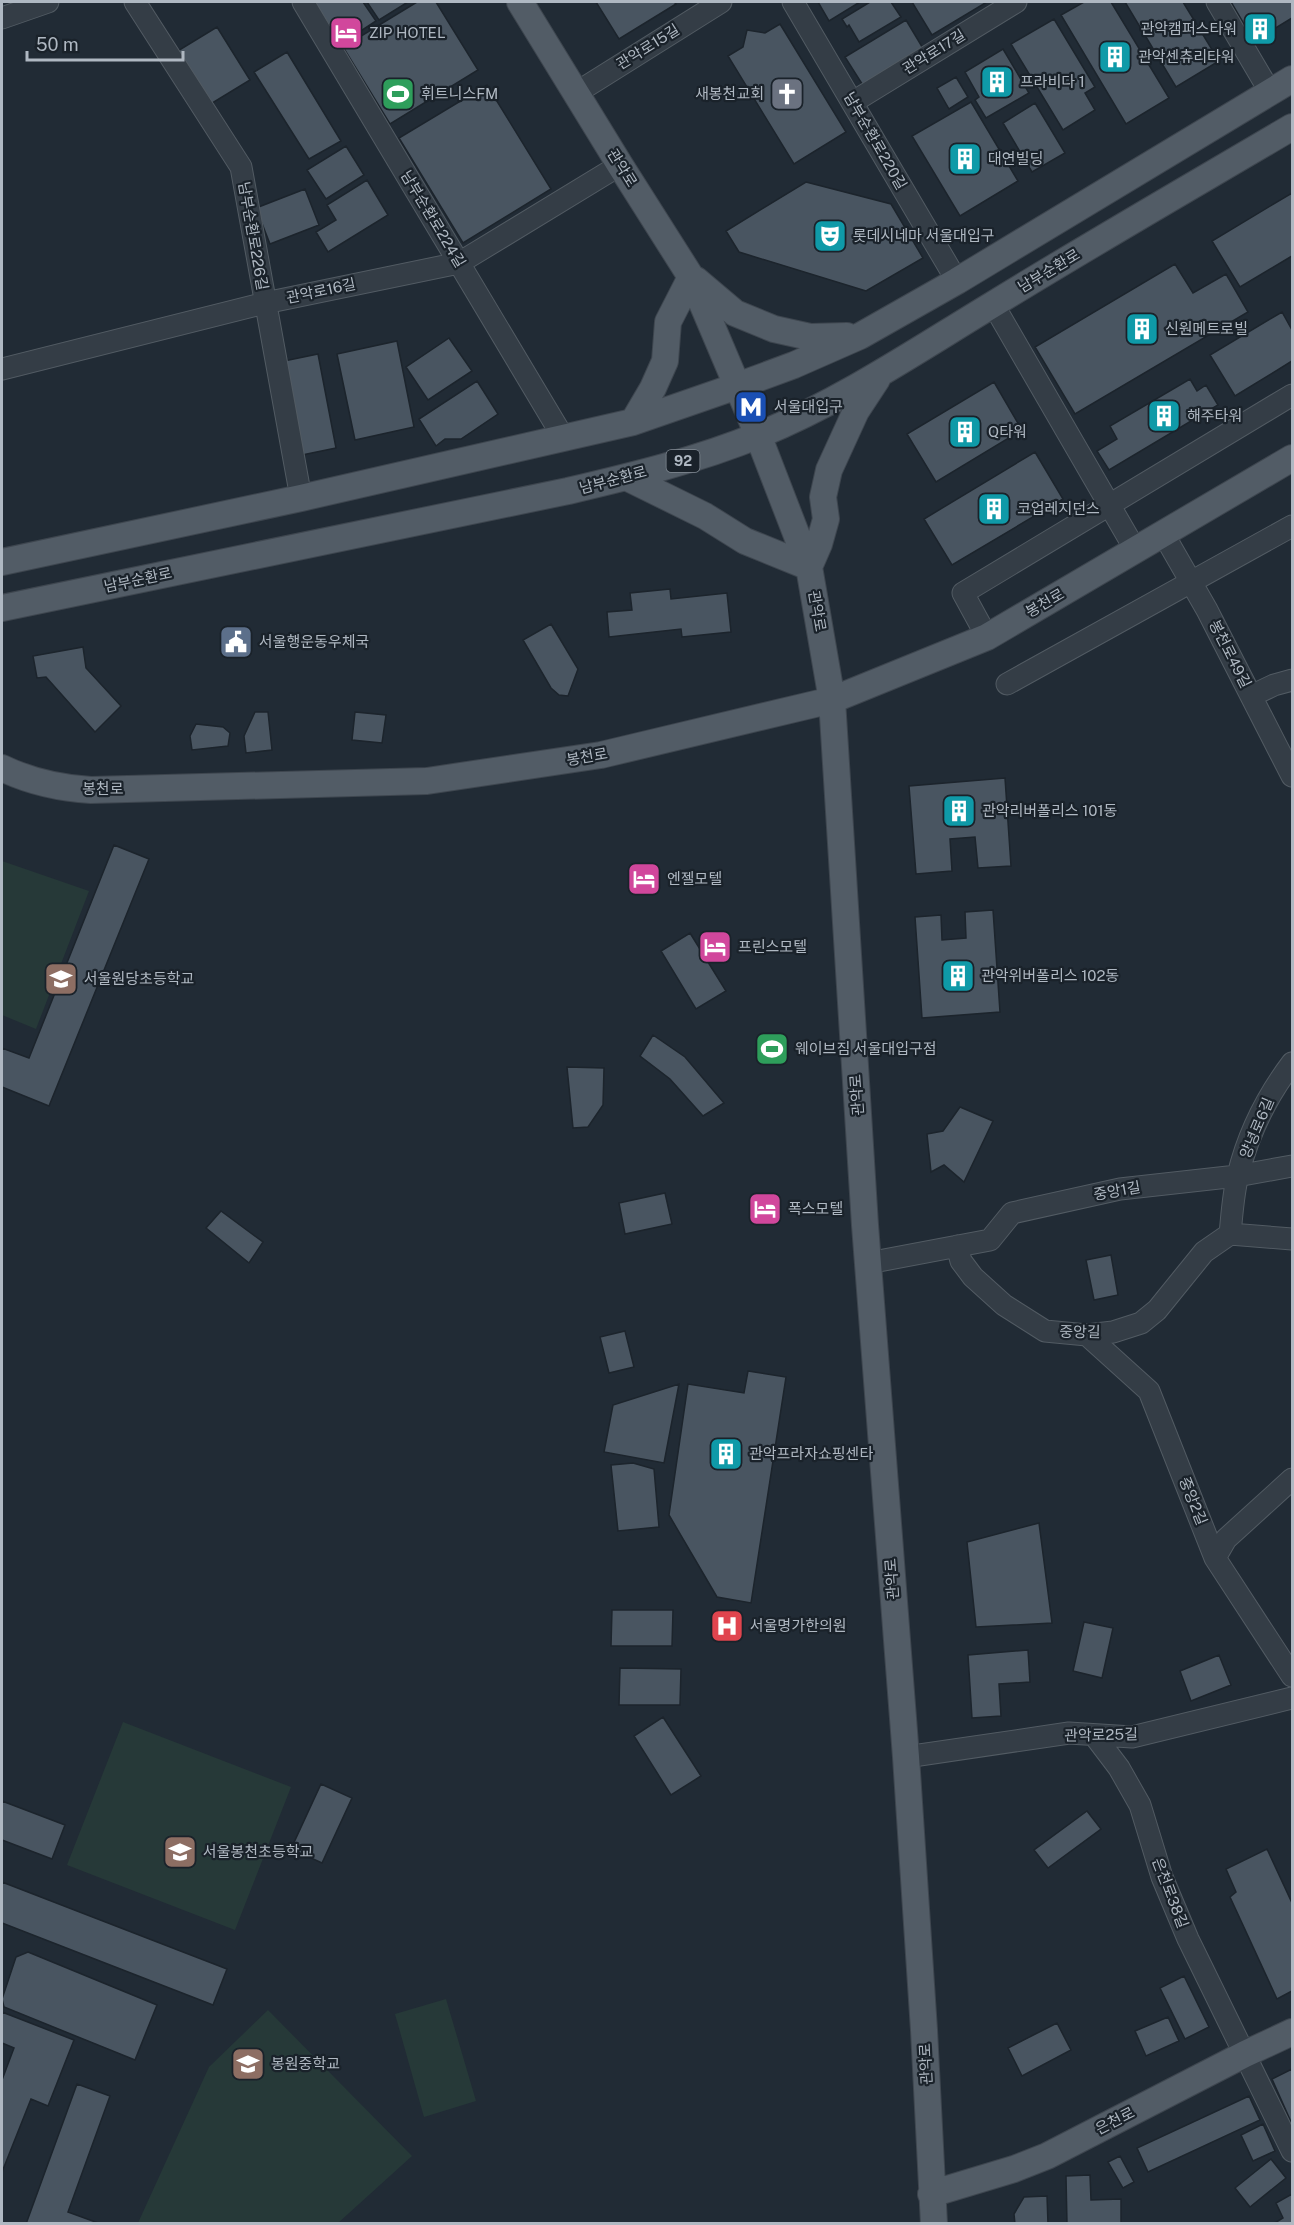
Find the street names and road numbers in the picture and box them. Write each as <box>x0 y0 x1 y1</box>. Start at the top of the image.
street label: 관악로15길 <box>613 21 682 73</box>
street label: 관악로17길 <box>899 26 968 77</box>
street label: 남부순환로220길 <box>841 89 910 193</box>
street label: 관악로 <box>604 146 641 190</box>
street label: 남부순환로224길 <box>398 167 469 270</box>
street label: 남부순환로226길 <box>236 180 271 292</box>
street label: 남부순환로 <box>1015 246 1083 296</box>
street label: 관악로16길 <box>285 275 357 306</box>
road number: 92 <box>666 450 700 472</box>
street label: 남부순환로 <box>577 462 648 497</box>
street label: 남부순환로 <box>102 564 173 595</box>
street label: 봉천로 <box>1023 585 1067 620</box>
street label: 관악로 <box>806 589 829 633</box>
street label: 봉천로49길 <box>1206 617 1255 691</box>
street label: 봉천로 <box>565 745 609 768</box>
street label: 봉천로 <box>82 780 124 797</box>
street label: 관악로 <box>847 1074 866 1116</box>
street label: 양녕로6길 <box>1236 1095 1277 1161</box>
street label: 중앙1길 <box>1092 1178 1142 1203</box>
street label: 중앙길 <box>1059 1323 1101 1340</box>
street label: 중앙2길 <box>1176 1474 1211 1527</box>
street label: 관악로 <box>882 1558 901 1600</box>
street label: 관악로25길 <box>1064 1725 1138 1744</box>
street label: 은천로38길 <box>1149 1855 1192 1931</box>
street label: 관악로 <box>916 2043 935 2085</box>
street label: 은천로 <box>1092 2104 1137 2138</box>

